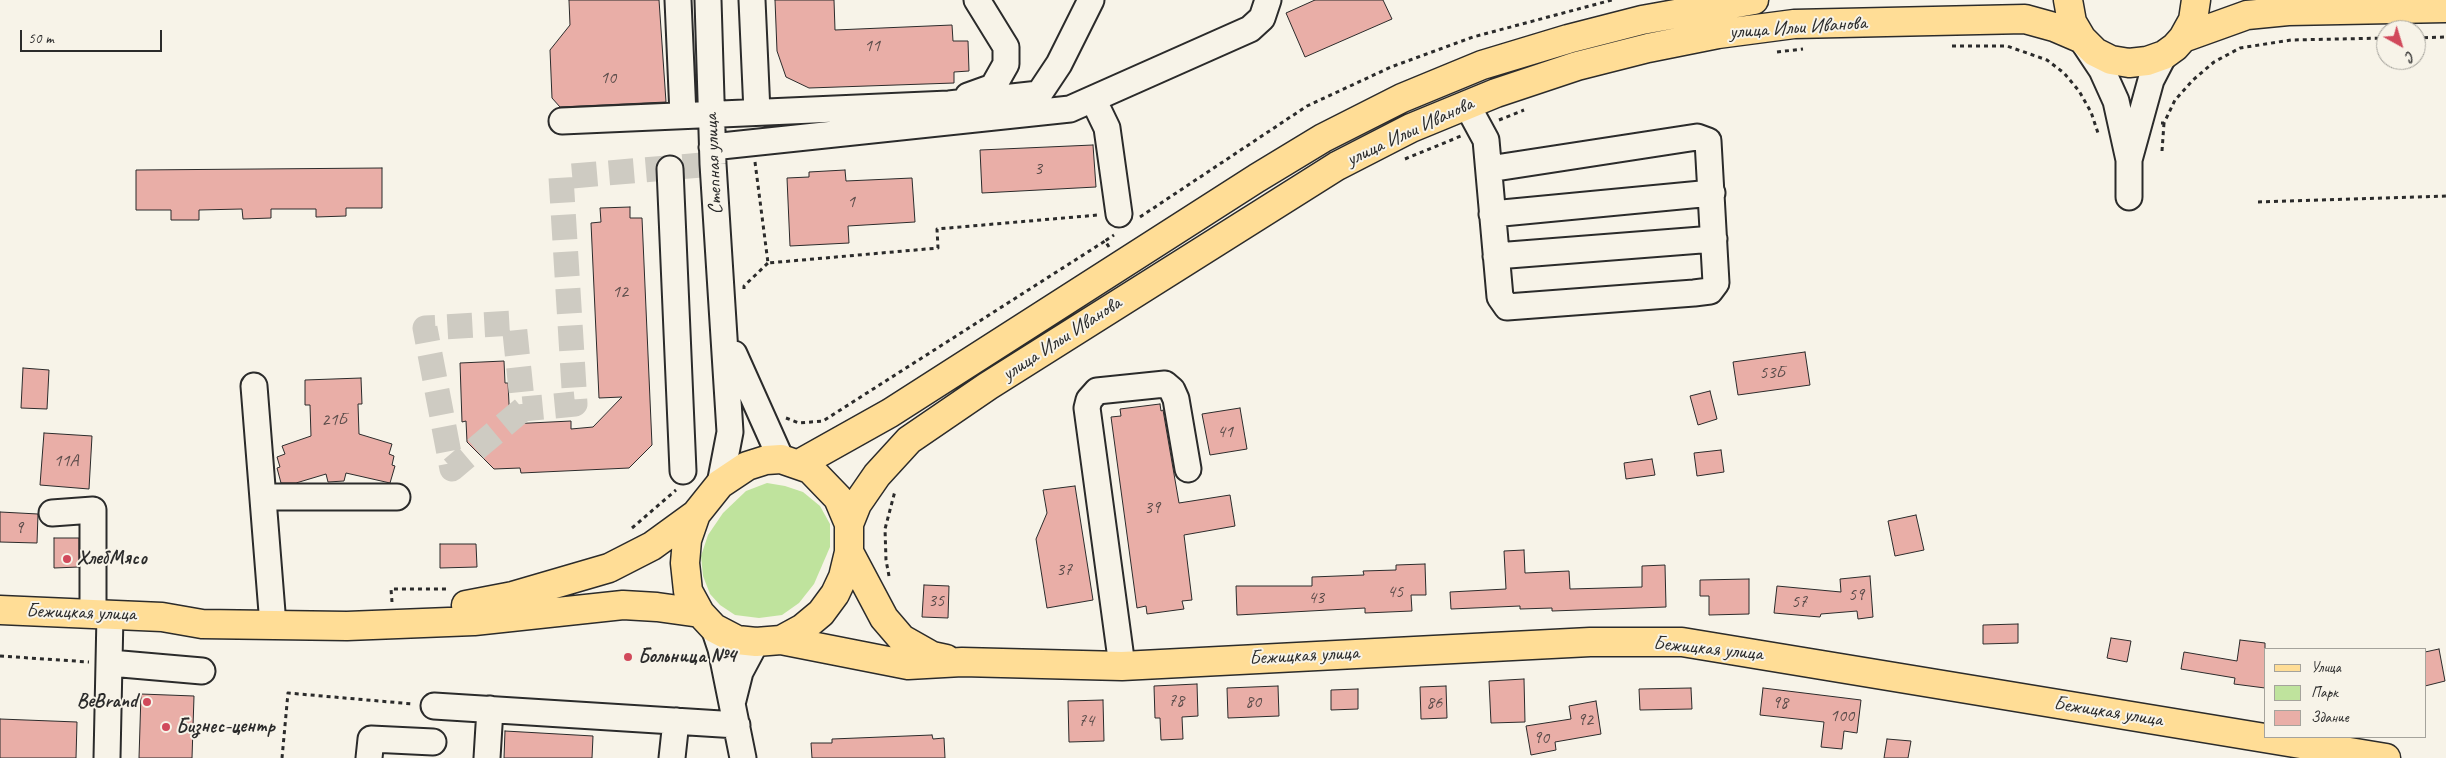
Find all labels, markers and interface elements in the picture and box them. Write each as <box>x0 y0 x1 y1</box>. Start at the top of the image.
street label: улица Ильи Иванова <box>1729 11 1867 45</box>
scale bar <box>22 20 165 52</box>
north arrow <box>2376 20 2426 70</box>
text: 50 m <box>28 29 54 48</box>
house number: 11 <box>864 35 880 57</box>
text: С <box>2402 47 2418 65</box>
house number: 10 <box>600 67 616 89</box>
street label: улица Ильи Иванова <box>1343 92 1477 172</box>
street label: Степная улица <box>699 113 729 215</box>
house number: 3 <box>1034 158 1042 180</box>
house number: 1 <box>847 191 855 213</box>
house number: 12 <box>612 281 628 303</box>
street label: улица Ильи Иванова <box>998 292 1126 386</box>
house number: 53Б <box>1759 362 1785 384</box>
house number: 21Б <box>321 409 347 431</box>
house number: 41 <box>1217 421 1233 443</box>
house number: 11А <box>53 450 79 472</box>
house number: 39 <box>1144 497 1160 519</box>
house number: 9 <box>15 517 23 539</box>
place label: ХлебМясо <box>77 547 147 571</box>
marker: ХлебМясо <box>61 553 73 565</box>
house number: 37 <box>1056 559 1072 581</box>
house number: 45 <box>1387 581 1403 603</box>
house number: 59 <box>1848 584 1864 606</box>
house number: 43 <box>1308 587 1324 609</box>
house number: 35 <box>928 590 944 612</box>
house number: 57 <box>1791 591 1807 613</box>
street label: Бежицкая улица <box>26 599 136 627</box>
street label: Бежицкая улица <box>1652 631 1764 667</box>
street label: Бежицкая улица <box>1248 641 1360 671</box>
place label: Больница №4 <box>638 645 736 669</box>
legend <box>2264 648 2426 738</box>
marker: Больница №4 <box>622 651 634 663</box>
text: Улица <box>2311 658 2341 677</box>
text: Парк <box>2311 683 2338 702</box>
place label: BeBrand <box>77 690 137 714</box>
house number: 78 <box>1168 690 1184 712</box>
house number: 80 <box>1245 691 1261 713</box>
house number: 86 <box>1426 692 1442 714</box>
house number: 98 <box>1772 692 1788 714</box>
street label: Бежицкая улица <box>2052 692 2164 732</box>
marker: BeBrand <box>141 696 153 708</box>
house number: 100 <box>1830 705 1854 727</box>
text: Здание <box>2311 708 2349 727</box>
house number: 92 <box>1577 709 1593 731</box>
house number: 74 <box>1078 710 1094 732</box>
place label: Бизнес-центр <box>176 715 275 739</box>
marker: Бизнес-центр <box>160 721 172 733</box>
house number: 90 <box>1533 727 1549 749</box>

